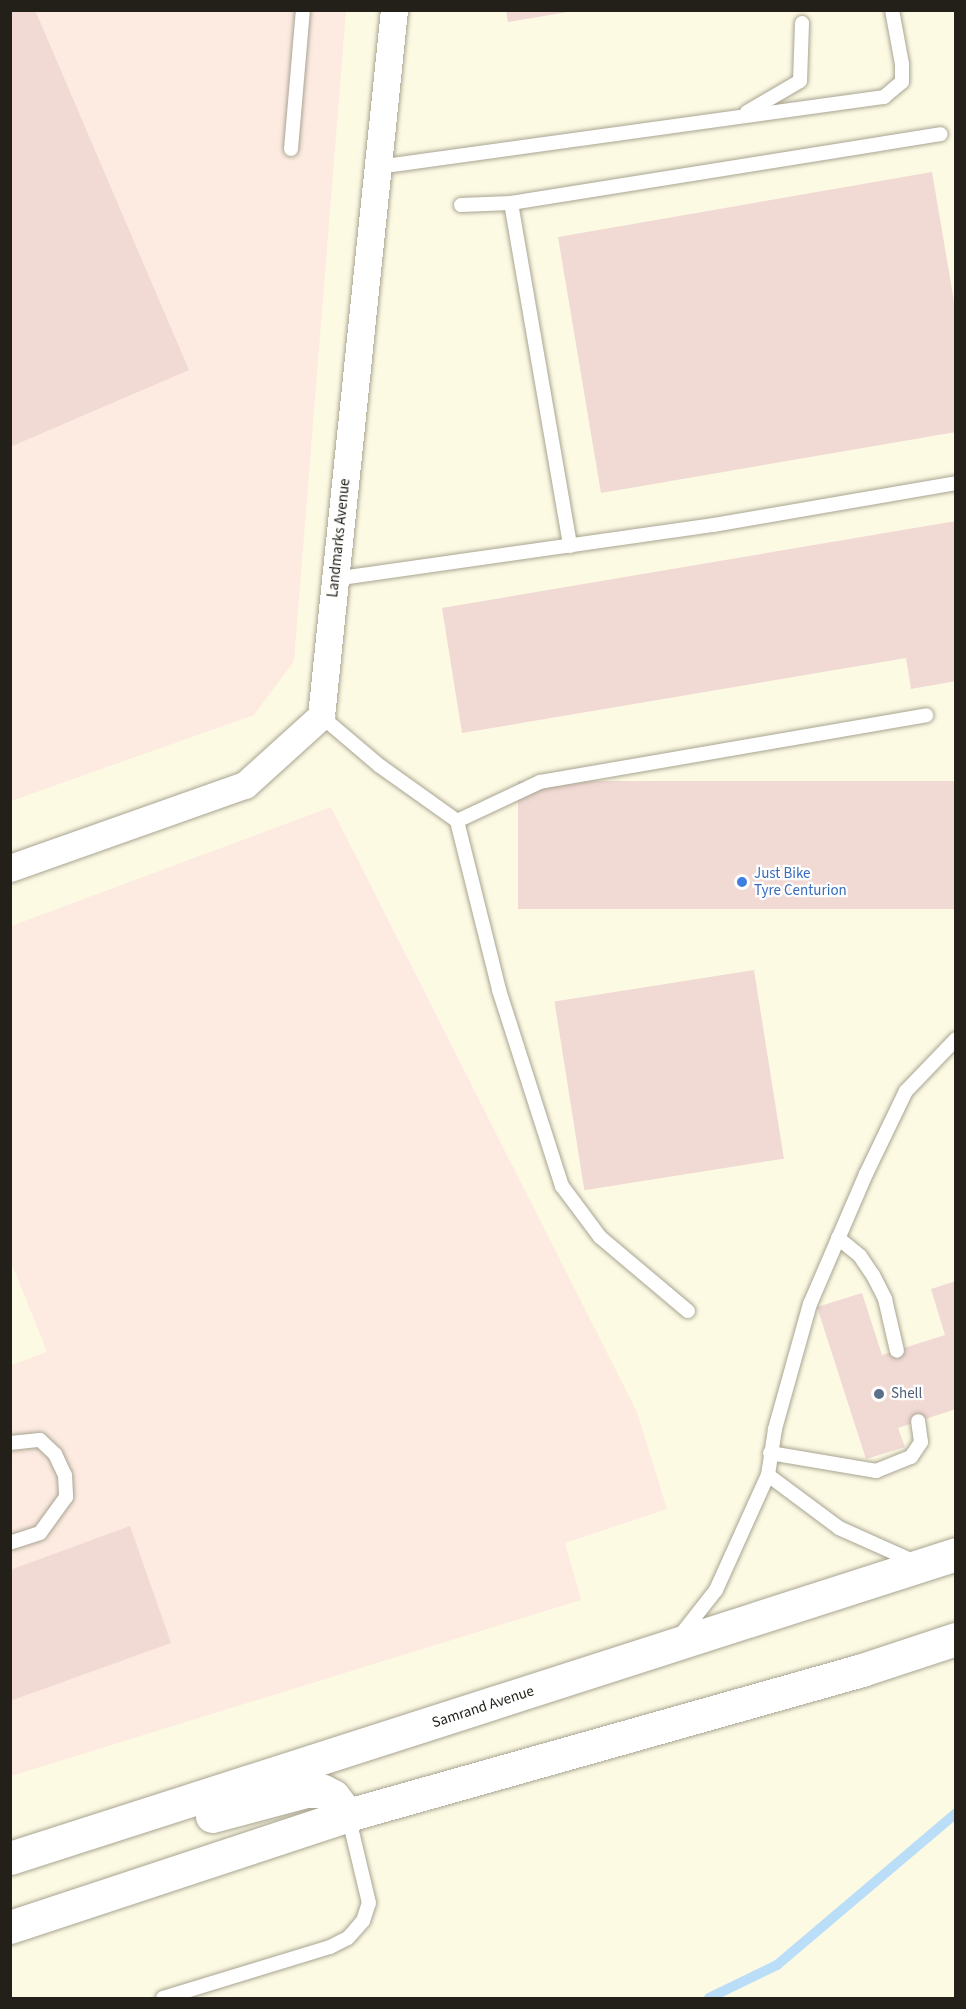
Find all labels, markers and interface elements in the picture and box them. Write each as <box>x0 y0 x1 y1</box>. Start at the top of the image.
street label: Landmarks Avenue <box>324 478 354 598</box>
place label: Just Bike Tyre Centurion <box>754 864 847 899</box>
marker: Just Bike Tyre Centurion <box>735 875 749 889</box>
place label: Shell <box>891 1385 922 1403</box>
marker: Shell <box>872 1387 886 1401</box>
street label: Samrand Avenue <box>430 1682 536 1732</box>

